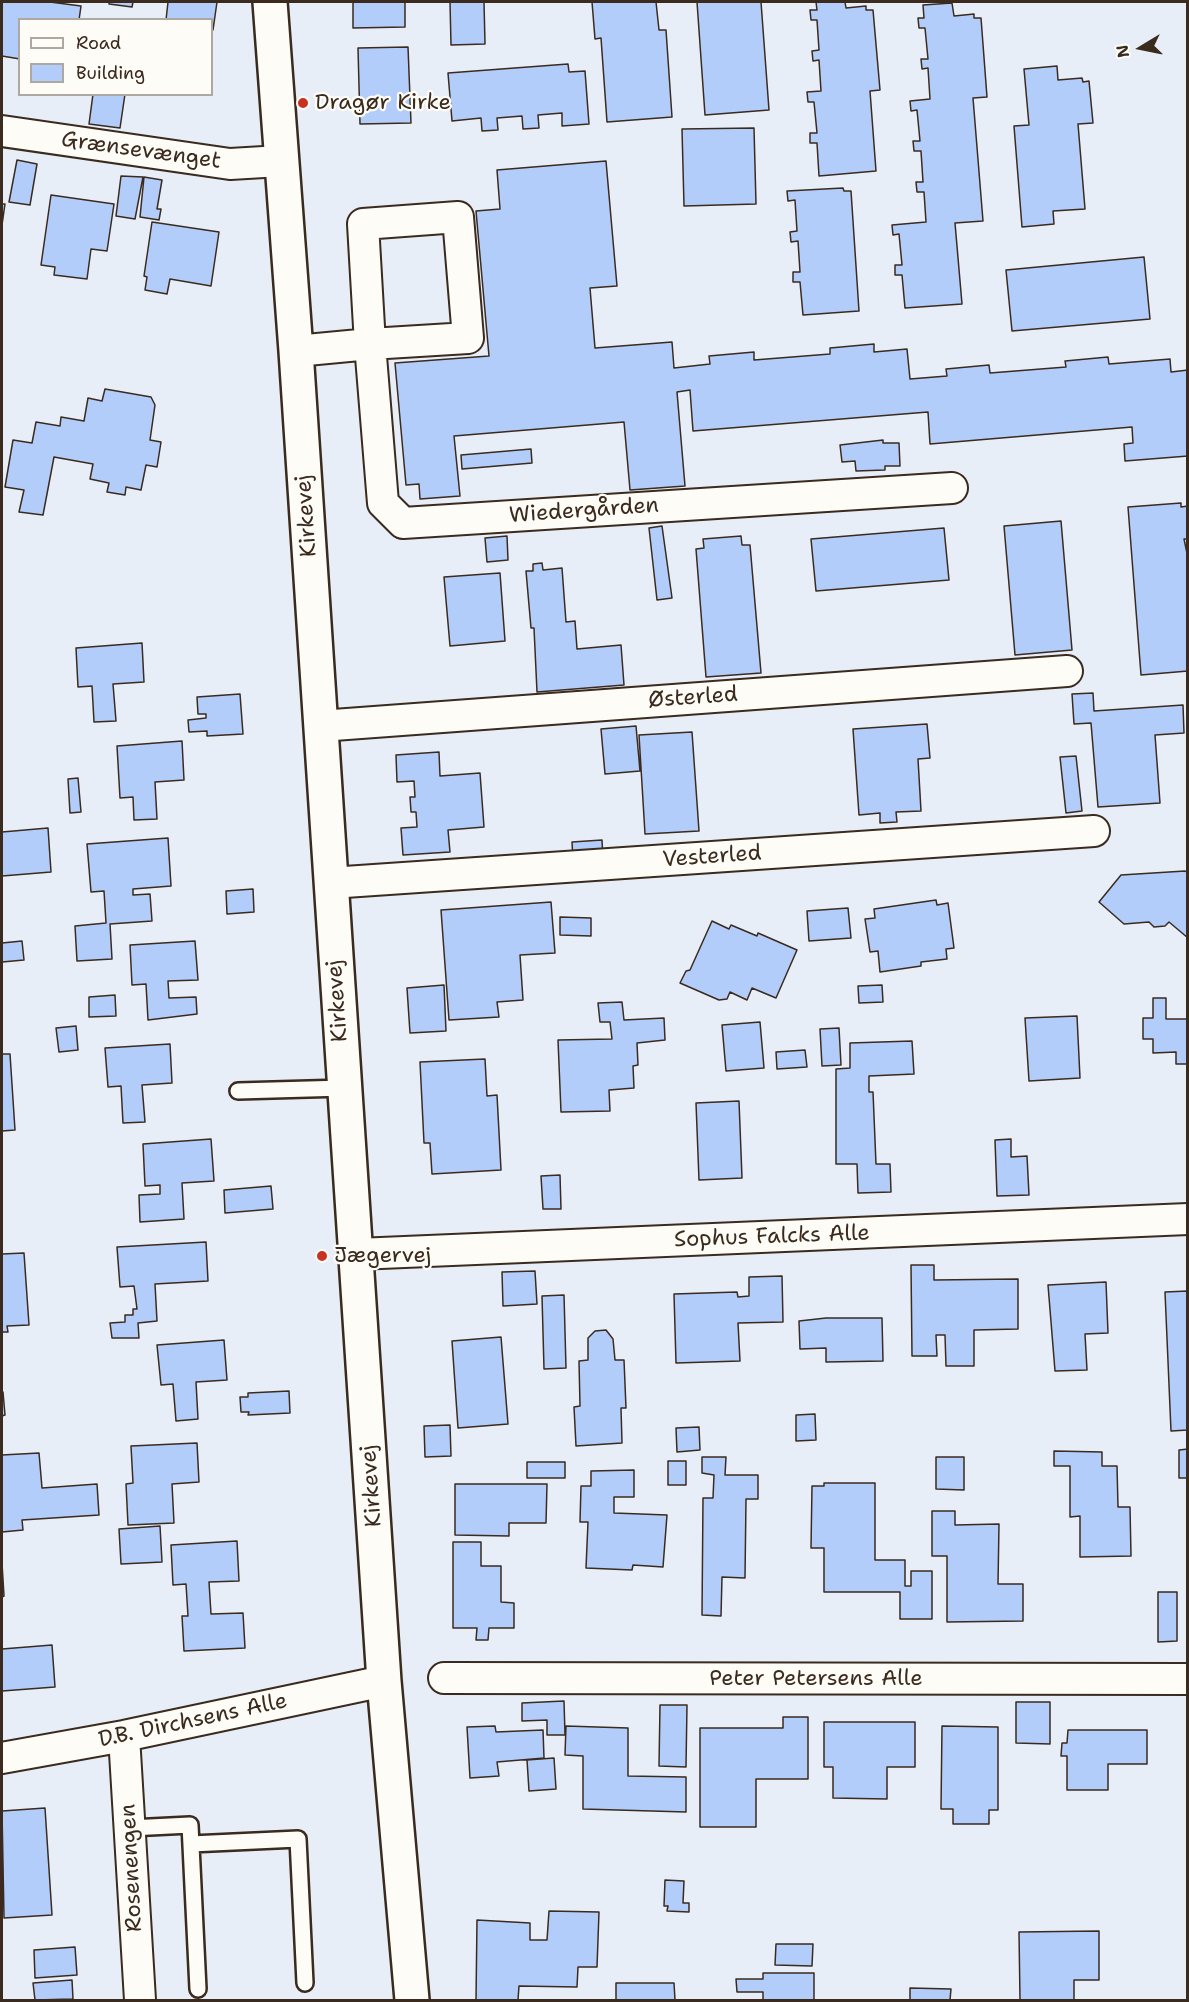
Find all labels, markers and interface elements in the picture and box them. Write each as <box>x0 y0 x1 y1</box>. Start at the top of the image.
legend <box>18 18 213 96</box>
north arrow <box>1111 18 1171 78</box>
text: Road <box>76 31 121 55</box>
text: N <box>1111 43 1134 59</box>
text: Building <box>76 61 145 85</box>
place label: Dragør Kirke <box>315 90 451 116</box>
marker: Dragør Kirke <box>296 96 310 110</box>
street label: Grænsevænget <box>59 127 223 175</box>
street label: Kirkevej <box>291 474 323 558</box>
street label: Wiedergården <box>508 493 660 529</box>
street label: Østerled <box>647 682 739 714</box>
street label: Vesterled <box>662 840 762 874</box>
street label: Kirkevej <box>322 959 354 1043</box>
street label: Sophus Falcks Alle <box>674 1220 870 1254</box>
place label: Jægervej <box>334 1243 431 1269</box>
marker: Jægervej <box>315 1249 329 1263</box>
street label: Kirkevej <box>356 1444 388 1528</box>
street label: Peter Petersens Alle <box>709 1666 923 1692</box>
street label: D.B. Dirchsens Alle <box>96 1688 290 1754</box>
street label: Rosenengen <box>115 1803 149 1933</box>

